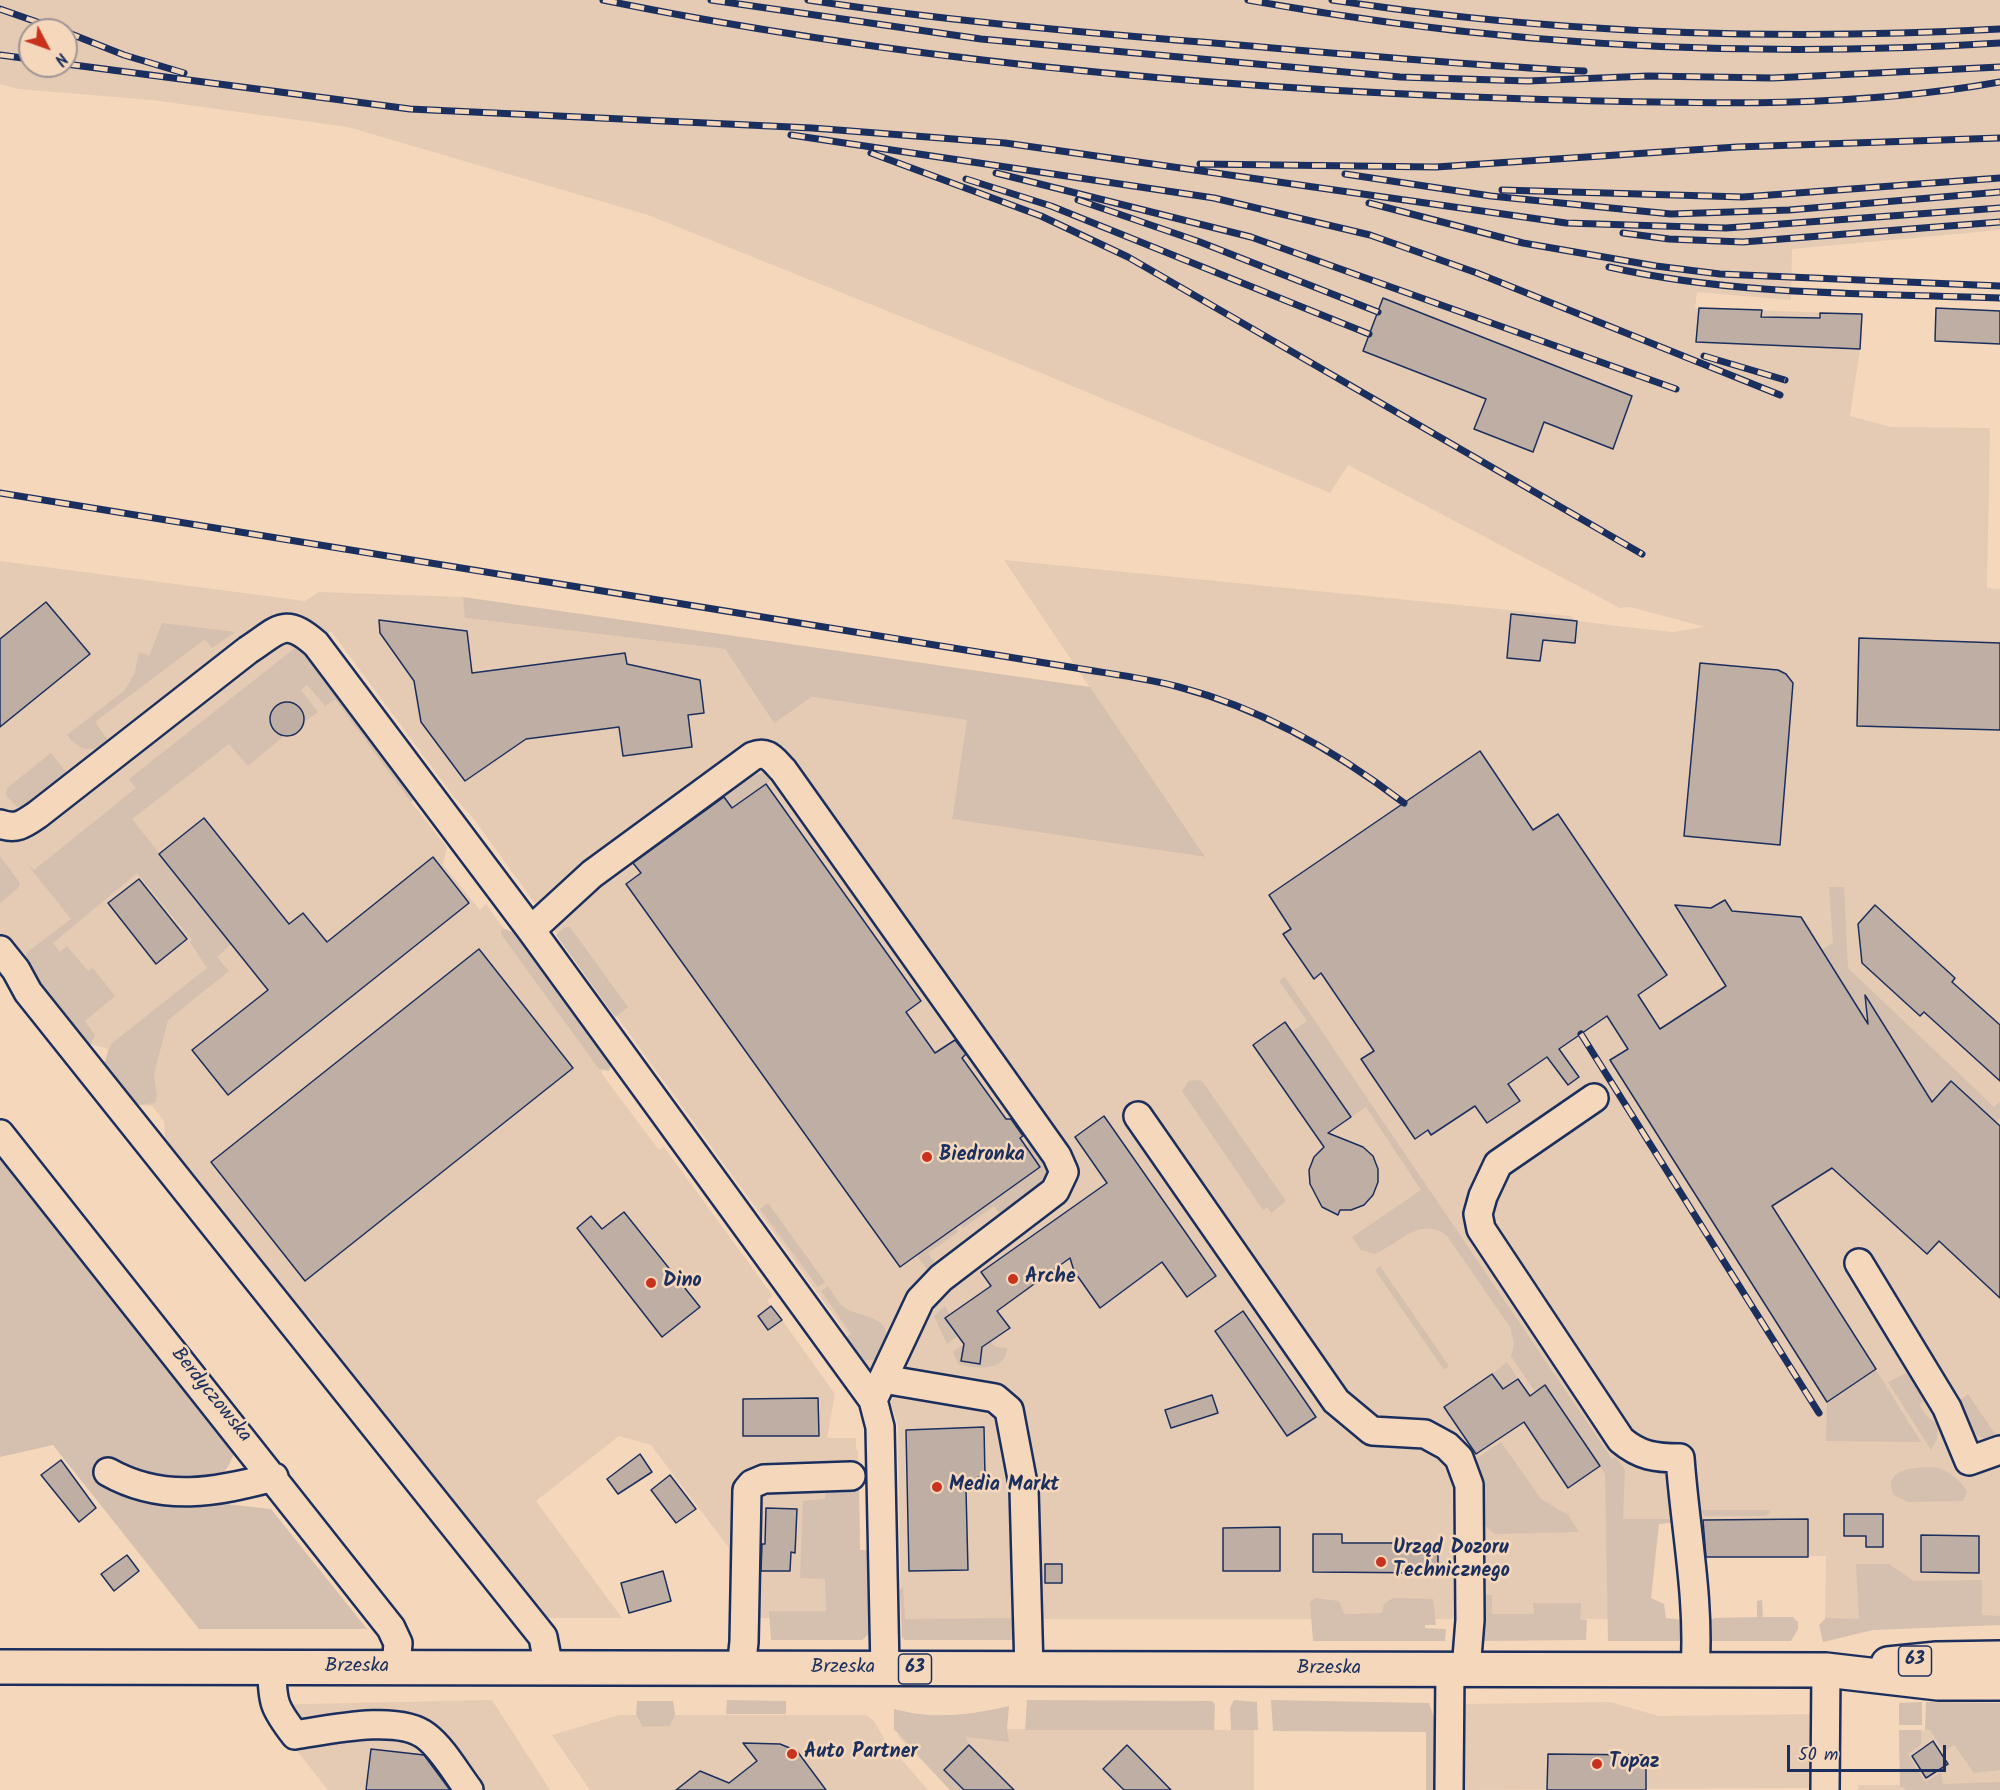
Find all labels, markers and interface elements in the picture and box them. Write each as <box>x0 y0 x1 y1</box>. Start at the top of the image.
north arrow <box>18 18 78 78</box>
text: N <box>48 47 73 71</box>
place label: Biedronka <box>939 1145 1025 1169</box>
marker: Biedronka <box>920 1150 934 1164</box>
place label: Arche <box>1025 1267 1076 1291</box>
place label: Dino <box>663 1271 702 1295</box>
marker: Arche <box>1006 1272 1020 1286</box>
marker: Dino <box>644 1276 658 1290</box>
street label: Berdyczowska <box>164 1344 256 1448</box>
place label: Media Markt <box>949 1475 1059 1499</box>
marker: Media Markt <box>930 1480 944 1494</box>
place label: Urząd Dozoru Technicznego <box>1393 1538 1510 1585</box>
marker: Urząd Dozoru Technicznego <box>1374 1555 1388 1569</box>
road number: 63 <box>1898 1646 1932 1676</box>
road number: 63 <box>898 1654 932 1684</box>
street label: Brzeska <box>325 1656 389 1680</box>
street label: Brzeska <box>811 1657 875 1681</box>
street label: Brzeska <box>1297 1658 1361 1682</box>
scale bar <box>1790 1733 1949 1771</box>
text: 50 m <box>1798 1741 1838 1770</box>
place label: Auto Partner <box>804 1742 918 1766</box>
marker: Auto Partner <box>785 1747 799 1761</box>
place label: Topaz <box>1609 1752 1660 1776</box>
marker: Topaz <box>1590 1757 1604 1771</box>

